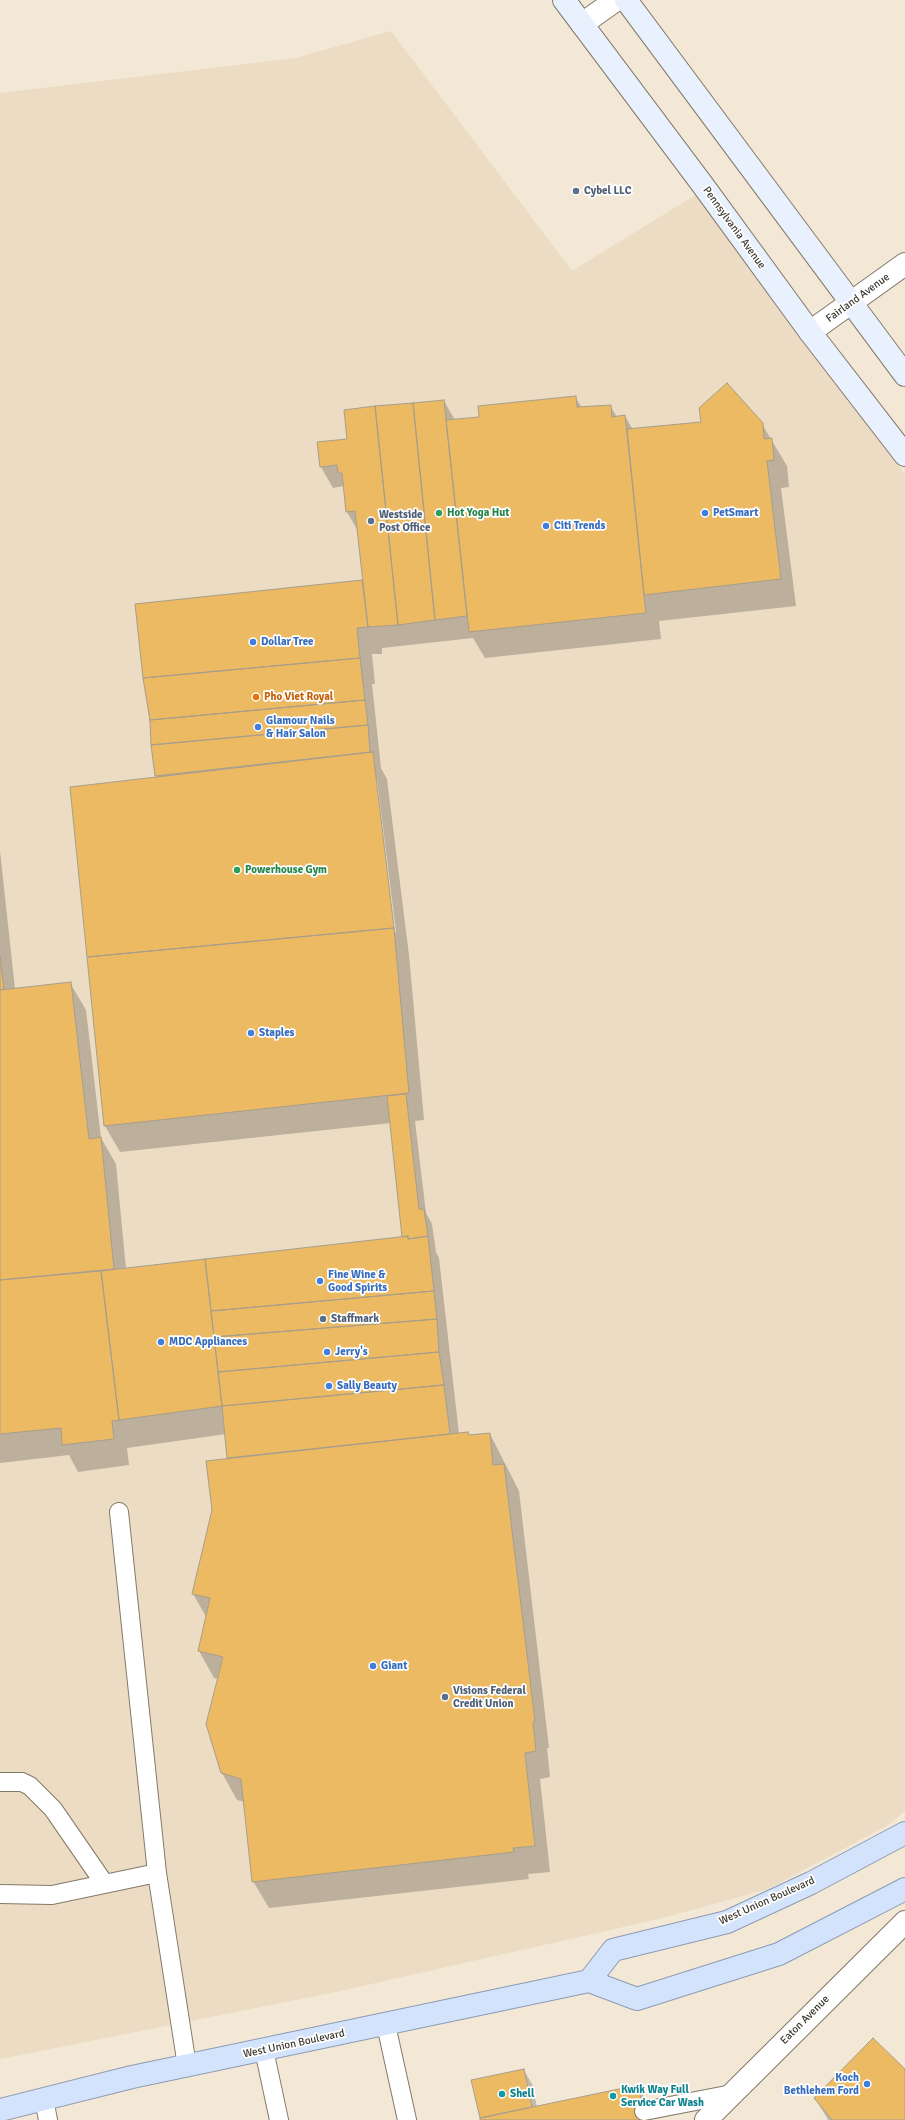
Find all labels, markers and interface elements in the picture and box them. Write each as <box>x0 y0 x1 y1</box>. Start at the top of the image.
place label: Cybel LLC <box>584 184 631 198</box>
street label: Pennsylvania Avenue <box>700 184 768 272</box>
marker: Cybel LLC <box>571 186 581 196</box>
street label: Fairland Avenue <box>824 270 892 326</box>
place label: Hot Yoga Hut <box>447 506 509 520</box>
place label: PetSmart <box>713 506 758 520</box>
place label: Westside Post Office <box>379 508 430 534</box>
marker: Hot Yoga Hut <box>434 508 444 518</box>
marker: PetSmart <box>700 508 710 518</box>
marker: Westside Post Office <box>366 516 376 526</box>
place label: Citi Trends <box>554 519 605 533</box>
marker: Citi Trends <box>541 521 551 531</box>
place label: Dollar Tree <box>261 635 314 649</box>
marker: Dollar Tree <box>248 637 258 647</box>
place label: Pho Viet Royal <box>264 690 333 704</box>
marker: Pho Viet Royal <box>251 692 261 702</box>
place label: Glamour Nails & Hair Salon <box>266 714 335 740</box>
marker: Glamour Nails & Hair Salon <box>253 722 263 732</box>
place label: Powerhouse Gym <box>245 863 327 877</box>
marker: Powerhouse Gym <box>232 865 242 875</box>
place label: Staples <box>259 1026 294 1040</box>
marker: Staples <box>246 1028 256 1038</box>
place label: Fine Wine & Good Spirits <box>328 1268 387 1294</box>
marker: Fine Wine & Good Spirits <box>315 1276 325 1286</box>
place label: Staffmark <box>331 1312 379 1326</box>
marker: Staffmark <box>318 1314 328 1324</box>
place label: MDC Appliances <box>169 1335 247 1349</box>
marker: MDC Appliances <box>156 1337 166 1347</box>
place label: Jerry's <box>335 1345 368 1359</box>
marker: Jerry's <box>322 1347 332 1357</box>
place label: Sally Beauty <box>337 1379 397 1393</box>
marker: Sally Beauty <box>324 1381 334 1391</box>
place label: Giant <box>381 1659 407 1673</box>
marker: Giant <box>368 1661 378 1671</box>
place label: Visions Federal Credit Union <box>453 1684 526 1710</box>
marker: Visions Federal Credit Union <box>440 1692 450 1702</box>
street label: West Union Boulevard <box>717 1874 817 1928</box>
street label: Eaton Avenue <box>778 1993 832 2047</box>
street label: West Union Boulevard <box>242 2027 346 2061</box>
place label: Koch Bethlehem Ford <box>784 2071 859 2097</box>
marker: Koch Bethlehem Ford <box>862 2079 872 2089</box>
place label: Kwik Way Full Service Car Wash <box>621 2083 704 2109</box>
place label: Shell <box>510 2087 534 2101</box>
marker: Shell <box>497 2089 507 2099</box>
marker: Kwik Way Full Service Car Wash <box>608 2091 618 2101</box>

